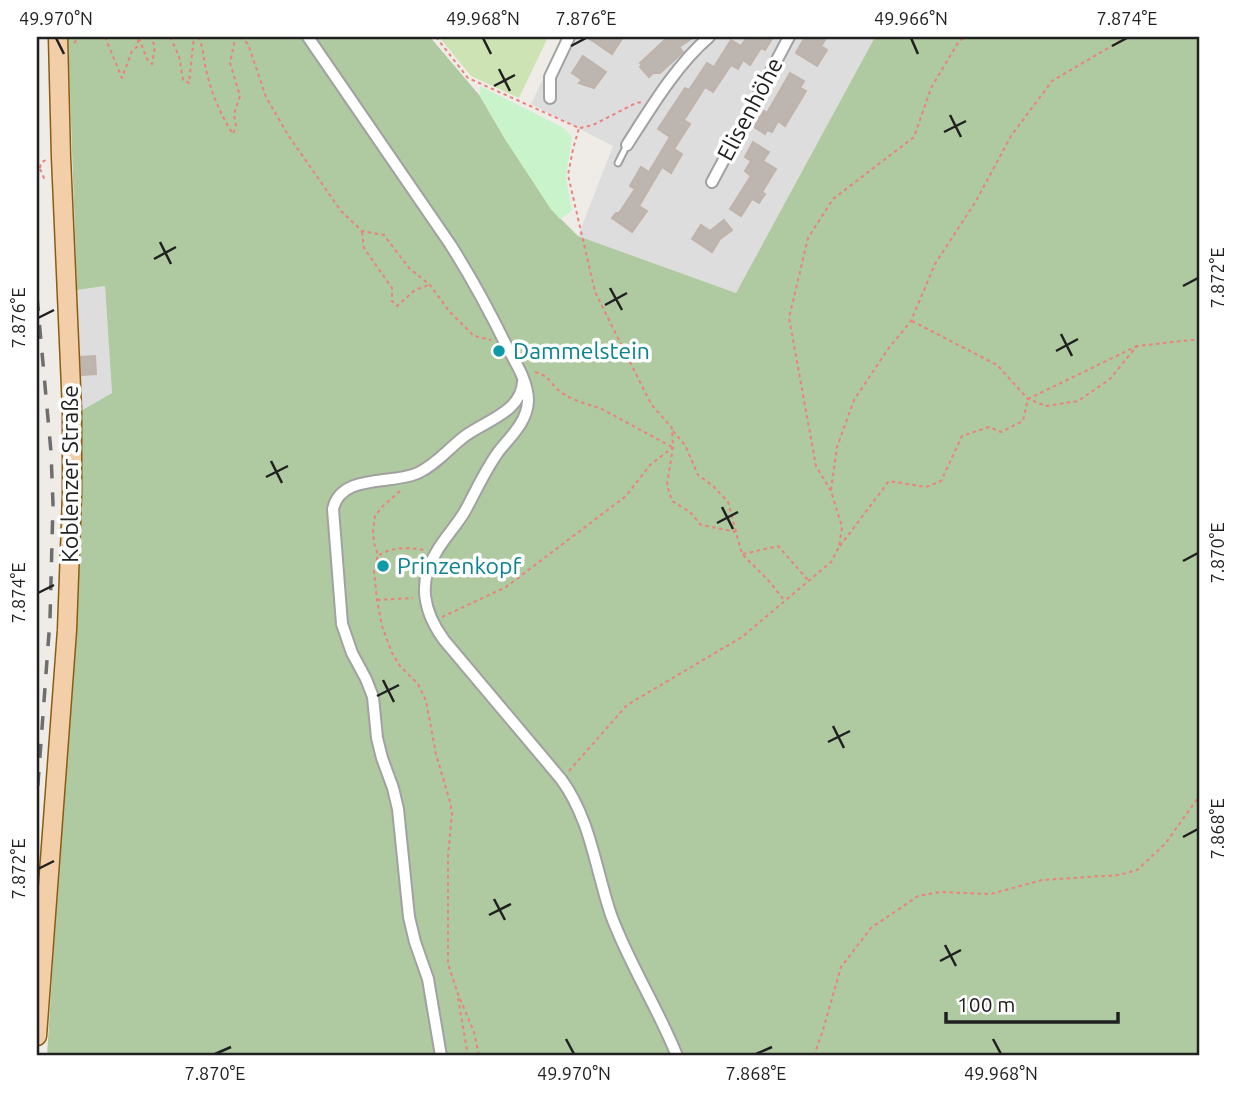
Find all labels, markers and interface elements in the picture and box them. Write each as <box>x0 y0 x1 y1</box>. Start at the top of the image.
text: 49.970°N <box>19 8 93 28</box>
text: 49.968°N <box>446 8 520 28</box>
text: 7.876°E <box>556 8 616 28</box>
text: 49.966°N <box>874 8 948 28</box>
text: 7.874°E <box>1097 8 1157 28</box>
street label: Elisenhöhe <box>712 53 787 164</box>
text: 7.872°E <box>1207 248 1227 308</box>
text: 7.876°E <box>8 288 28 348</box>
place label: Dammelstein <box>513 338 650 363</box>
marker: Dammelstein <box>491 343 507 359</box>
street label: Koblenzer Straße <box>57 385 82 563</box>
text: 7.870°E <box>1207 523 1227 583</box>
place label: Prinzenkopf <box>397 553 521 578</box>
marker: Prinzenkopf <box>375 558 391 574</box>
text: 7.874°E <box>8 563 28 623</box>
text: 7.868°E <box>1207 799 1227 859</box>
text: 7.872°E <box>8 839 28 899</box>
scale bar <box>946 981 1118 1025</box>
text: 100 m <box>957 992 1015 1016</box>
text: 7.870°E <box>185 1063 245 1083</box>
text: 49.970°N <box>537 1063 611 1083</box>
text: 7.868°E <box>726 1063 786 1083</box>
text: 49.968°N <box>964 1063 1038 1083</box>

